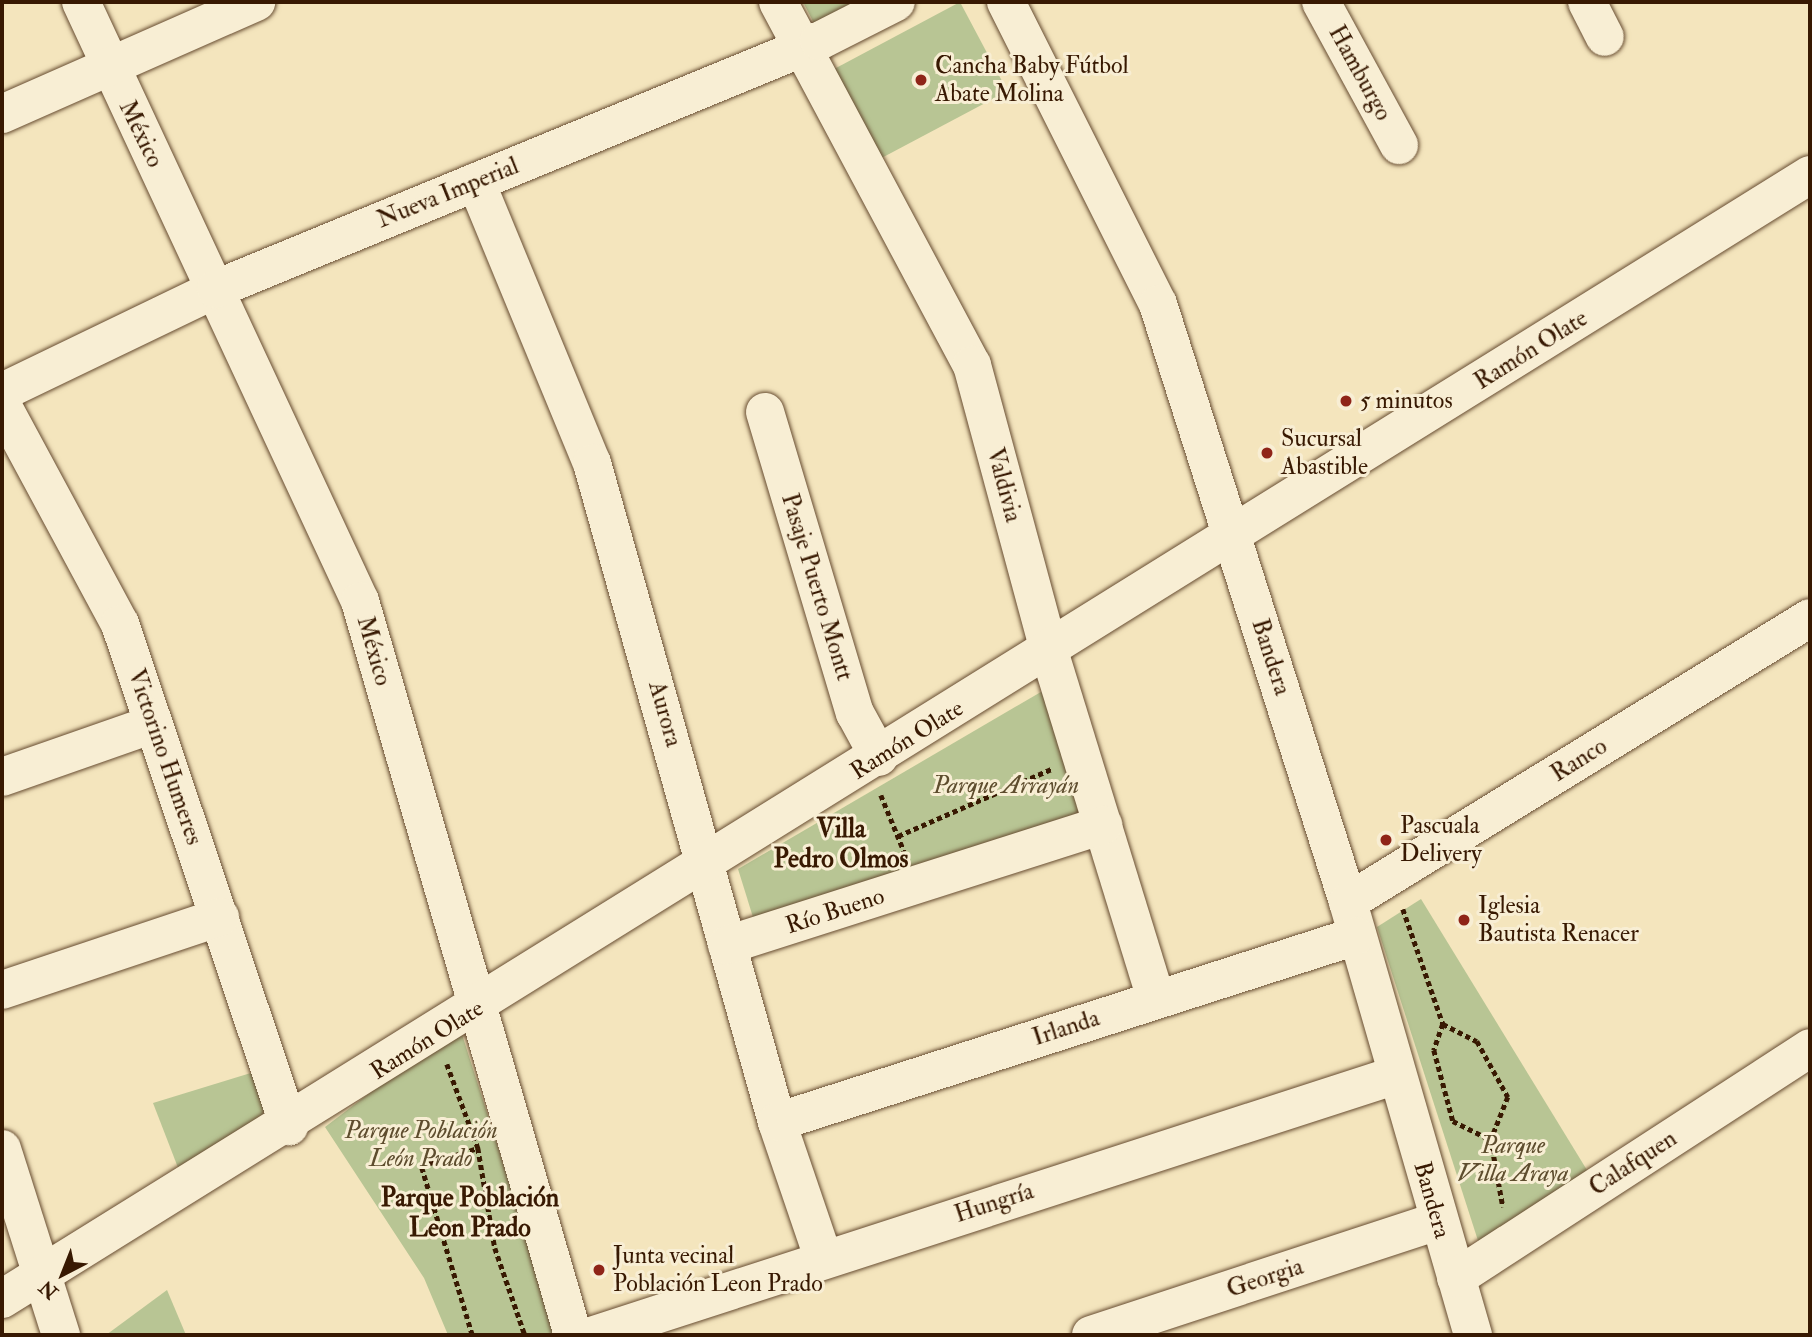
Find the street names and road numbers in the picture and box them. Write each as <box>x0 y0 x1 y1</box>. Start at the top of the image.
street label: Hamburgo <box>1322 20 1398 126</box>
street label: México <box>113 96 169 172</box>
street label: Nueva Imperial <box>373 152 523 234</box>
street label: Ramón Olate <box>1469 304 1593 396</box>
street label: Valdivia <box>980 445 1028 525</box>
street label: Pasaje Puerto Montt <box>775 490 859 684</box>
street label: México <box>350 613 398 689</box>
street label: Bandera <box>1245 615 1297 699</box>
street label: Victorino Humeres <box>121 665 209 849</box>
street label: Aurora <box>642 678 688 750</box>
street label: Ramón Olate <box>845 694 969 786</box>
street label: Ranco <box>1546 732 1612 788</box>
street label: Río Bueno <box>782 882 888 940</box>
street label: Ramón Olate <box>365 994 489 1086</box>
street label: Irlanda <box>1029 1004 1103 1052</box>
street label: Calafquen <box>1584 1124 1682 1202</box>
street label: Bandera <box>1407 1158 1457 1242</box>
street label: Hungría <box>951 1177 1037 1229</box>
street label: Georgia <box>1223 1252 1307 1304</box>

